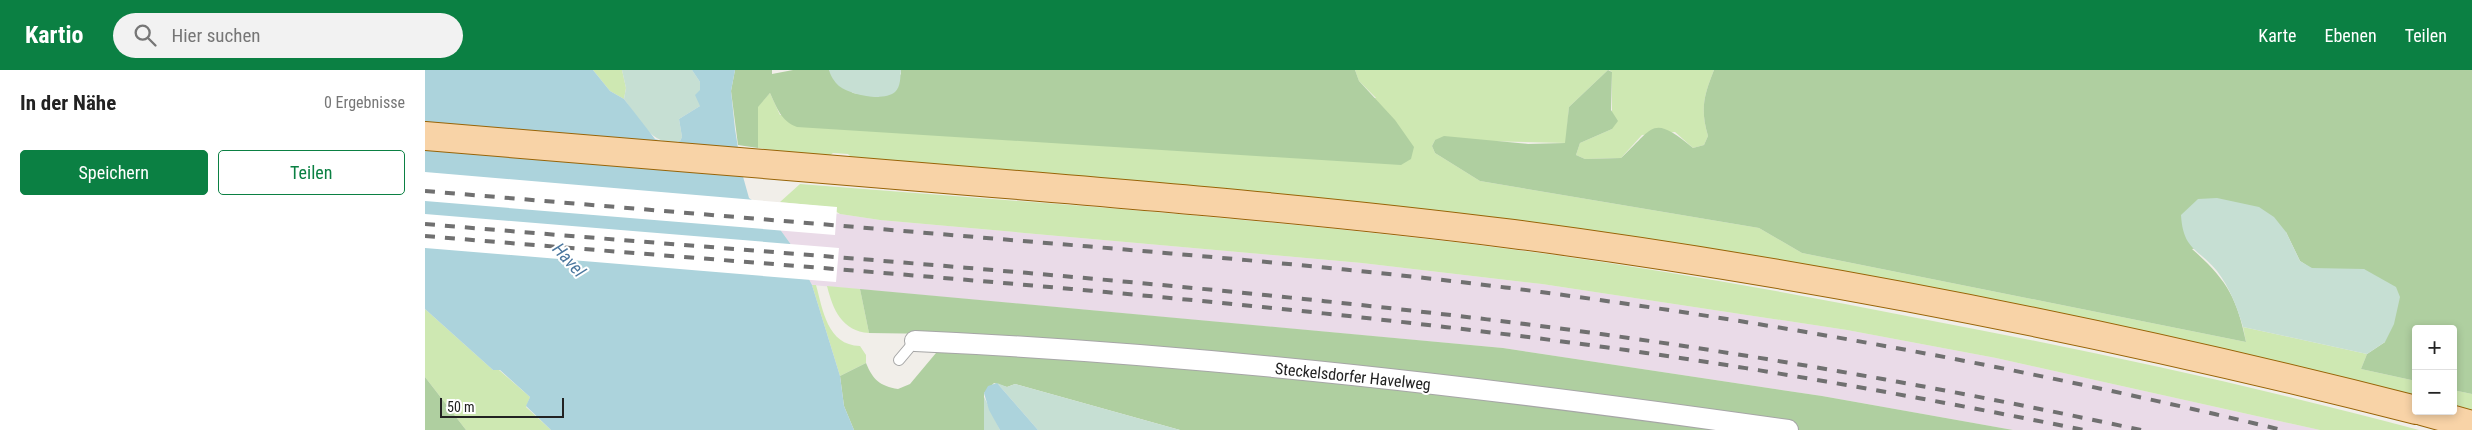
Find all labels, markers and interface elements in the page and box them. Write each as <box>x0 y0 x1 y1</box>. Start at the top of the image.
search box <box>113 13 463 58</box>
text: Kartio <box>25 21 83 49</box>
icon: search <box>131 21 159 49</box>
text: Hier suchen <box>171 24 261 47</box>
text: Karte <box>2258 25 2297 46</box>
text: Ebenen <box>2325 25 2377 46</box>
text: Teilen <box>2405 25 2447 46</box>
text: In der Nähe <box>20 91 116 115</box>
text: 0 Ergebnisse <box>324 93 405 112</box>
button: Speichern <box>20 150 208 195</box>
button: Teilen <box>218 150 405 195</box>
water label: Havel <box>549 238 591 282</box>
map controls <box>2412 325 2457 415</box>
button: + <box>2412 325 2457 370</box>
street label: Steckelsdorfer Havelweg <box>1274 359 1432 394</box>
button: − <box>2412 370 2457 415</box>
scale bar <box>440 395 564 418</box>
text: 50 m <box>447 399 475 415</box>

